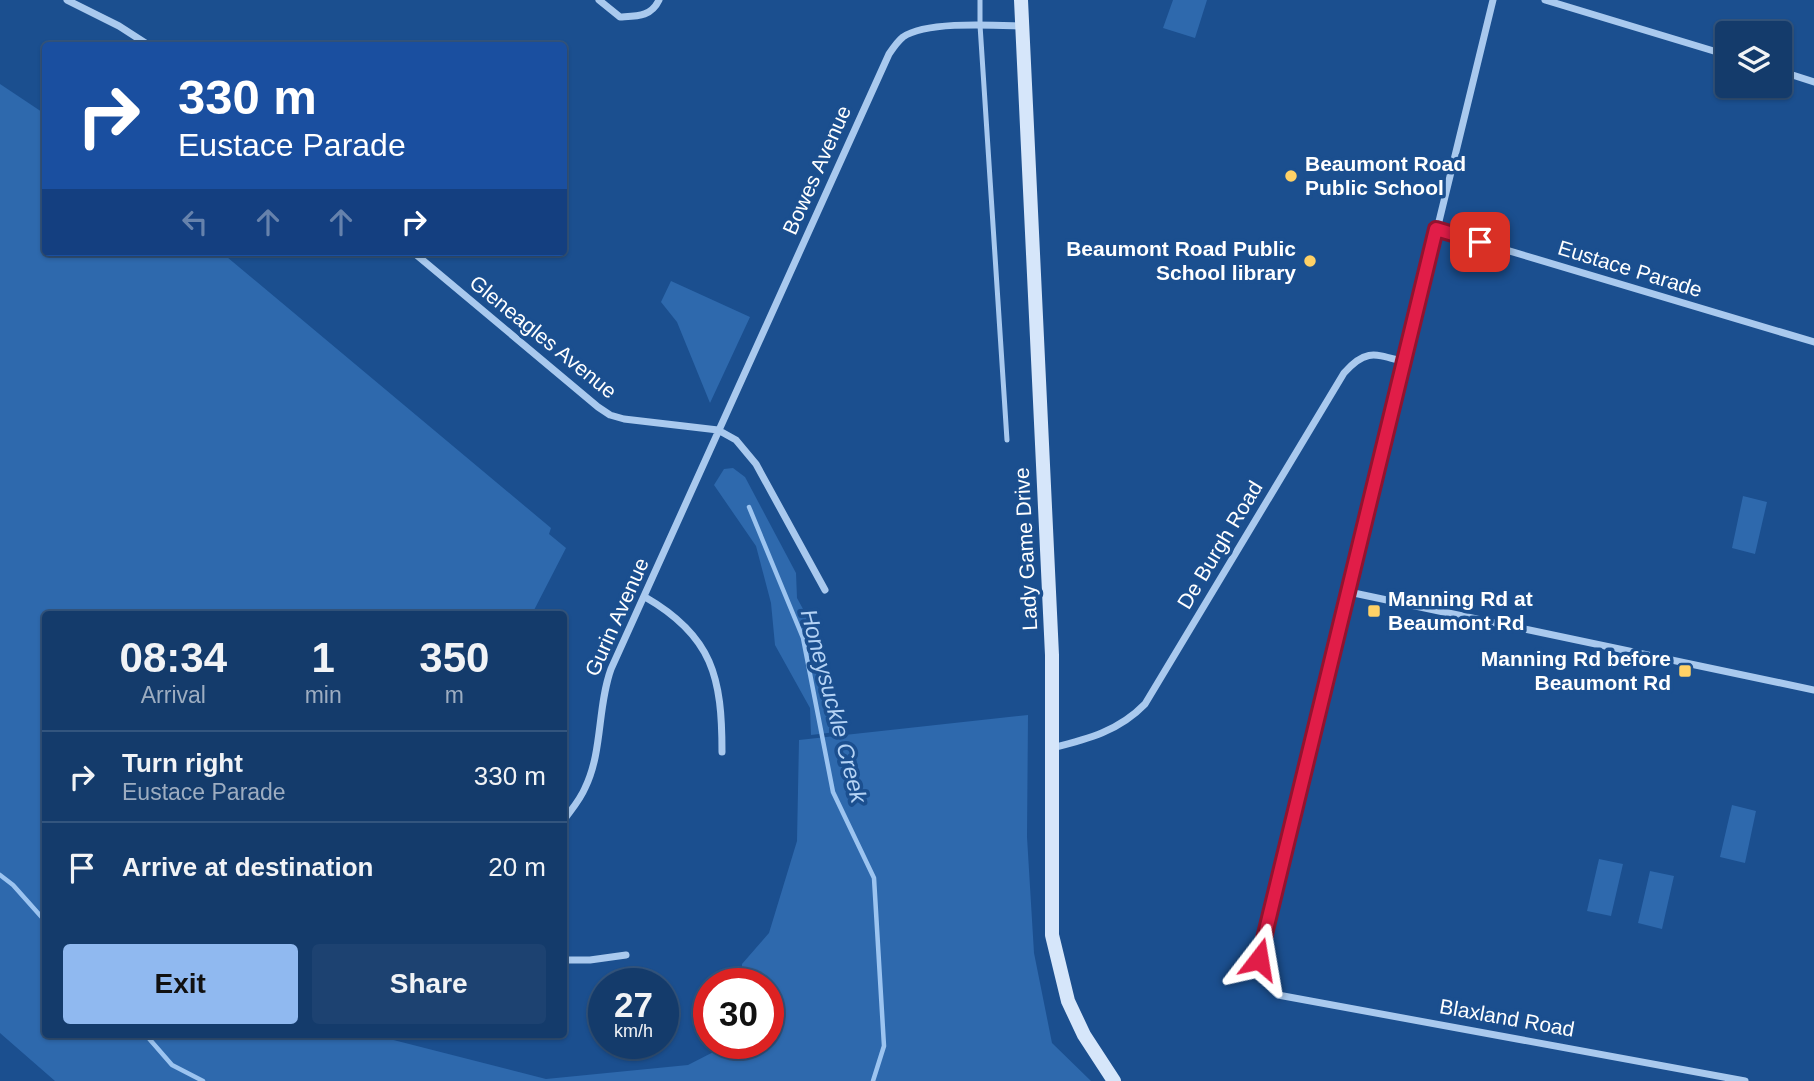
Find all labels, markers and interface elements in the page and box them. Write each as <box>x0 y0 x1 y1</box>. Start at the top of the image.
map controls <box>1715 21 1792 98</box>
button: layers <box>1715 21 1792 98</box>
icon: right <box>63 70 154 161</box>
text: 330 m <box>178 70 317 124</box>
street label: Bowes Avenue <box>778 102 855 238</box>
text: Eustace Parade <box>178 127 406 163</box>
place label: Beaumont Road Public School <box>1305 152 1466 199</box>
marker: Beaumont Road Public School <box>1283 168 1299 184</box>
icon: left <box>176 203 214 241</box>
icon: ahead <box>249 203 287 241</box>
icon: ahead <box>322 203 360 241</box>
icon: right <box>395 203 433 241</box>
pin <box>1450 212 1510 272</box>
icon: arrive <box>1461 223 1499 261</box>
street label: Eustace Parade <box>1555 236 1705 301</box>
place label: Beaumont Road Public School library <box>1066 237 1296 284</box>
marker: Beaumont Road Public School library <box>1302 253 1318 269</box>
street label: Gleneagles Avenue <box>465 270 621 403</box>
street label: Lady Game Drive <box>1010 467 1041 631</box>
street label: De Burgh Road <box>1172 477 1267 613</box>
street label: Gurin Avenue <box>580 554 653 679</box>
place label: Manning Rd at Beaumont Rd <box>1388 587 1533 634</box>
marker: Manning Rd at Beaumont Rd <box>1366 603 1382 619</box>
water label: Honeysuckle Creek <box>796 606 873 807</box>
text: 08:34 <box>120 634 227 681</box>
text: 1 <box>311 634 335 681</box>
text: 350 <box>419 634 489 681</box>
place label: Manning Rd before Beaumont Rd <box>1481 647 1671 694</box>
marker: Manning Rd before Beaumont Rd <box>1677 663 1693 679</box>
text: Arrival <box>141 682 206 708</box>
text: min <box>305 682 342 708</box>
text: m <box>445 682 464 708</box>
text: Turn right <box>122 748 243 778</box>
icon: right <box>63 758 101 796</box>
text: 330 m <box>474 761 546 791</box>
text: Eustace Parade <box>122 779 286 805</box>
icon: arrive <box>63 849 101 887</box>
text: Arrive at destination <box>122 852 373 882</box>
text: 20 m <box>488 852 546 882</box>
position arrow <box>1222 922 1296 996</box>
button: Exit <box>63 944 298 1024</box>
button: Share <box>312 944 546 1024</box>
speed limit sign: 30 <box>693 968 784 1059</box>
text: 27 <box>614 985 653 1024</box>
street label: Blaxland Road <box>1438 994 1576 1041</box>
text: km/h <box>614 1021 653 1041</box>

